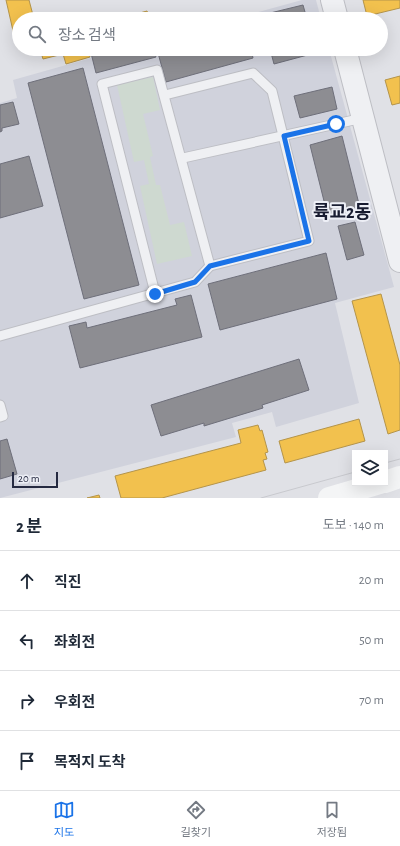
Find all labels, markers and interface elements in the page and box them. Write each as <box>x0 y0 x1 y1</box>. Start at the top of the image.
search box <box>12 12 388 56</box>
icon: search <box>26 23 48 45</box>
text: 장소 검색 <box>58 28 116 43</box>
route start <box>327 115 345 133</box>
district label: 륙교2동 <box>313 203 371 222</box>
route end <box>146 285 164 303</box>
map controls <box>352 450 388 486</box>
button: layers <box>352 450 388 486</box>
scale bar <box>12 470 58 489</box>
text: 20 m <box>18 473 39 484</box>
text: 2 분 <box>16 518 42 535</box>
text: 도보 · 140 m <box>323 519 384 532</box>
icon: ahead <box>16 570 38 592</box>
text: 20 m <box>359 574 384 587</box>
text: 직진 <box>54 575 82 590</box>
icon: left <box>16 630 38 652</box>
text: 50 m <box>359 634 384 647</box>
text: 좌회전 <box>54 635 95 650</box>
icon: right <box>16 690 38 712</box>
text: 70 m <box>359 694 384 707</box>
text: 우회전 <box>54 695 95 710</box>
icon: arrive <box>16 750 38 772</box>
text: 목적지 도착 <box>54 755 125 770</box>
tab: 지도 <box>53 799 75 839</box>
tab: 길찾기 <box>181 799 211 839</box>
tab: 저장됨 <box>317 799 347 839</box>

